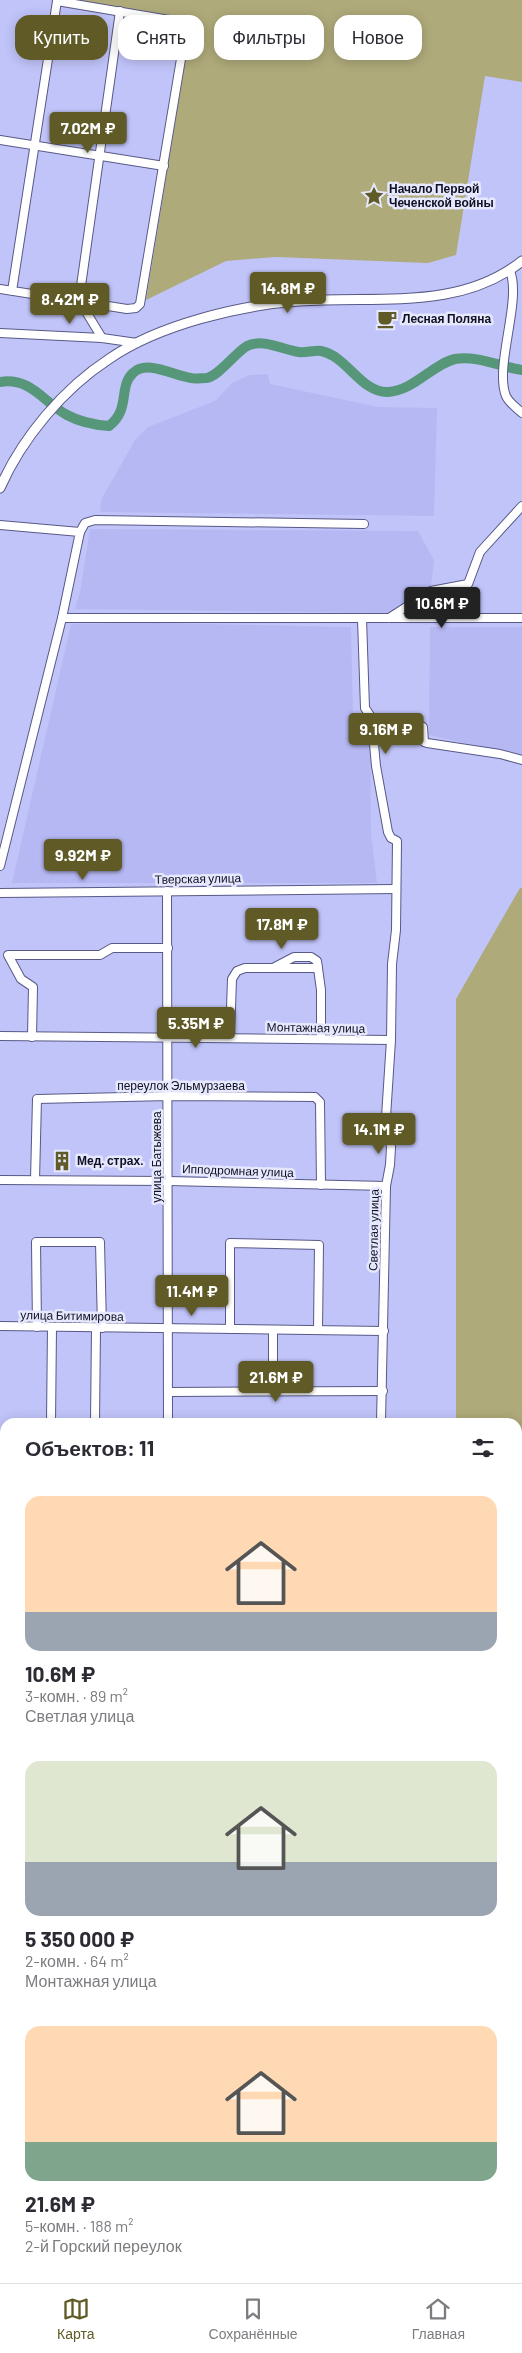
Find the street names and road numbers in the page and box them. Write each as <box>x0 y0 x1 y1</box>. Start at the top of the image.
street label: Тверская улица <box>155 870 242 887</box>
street label: Монтажная улица <box>267 1019 366 1036</box>
street label: переулок Эльмурзаева <box>117 1078 245 1093</box>
street label: улица Батыжева <box>149 1111 164 1203</box>
street label: Ипподромная улица <box>182 1161 294 1180</box>
street label: Светлая улица <box>365 1189 382 1271</box>
street label: улица Битимирова <box>20 1307 124 1324</box>

